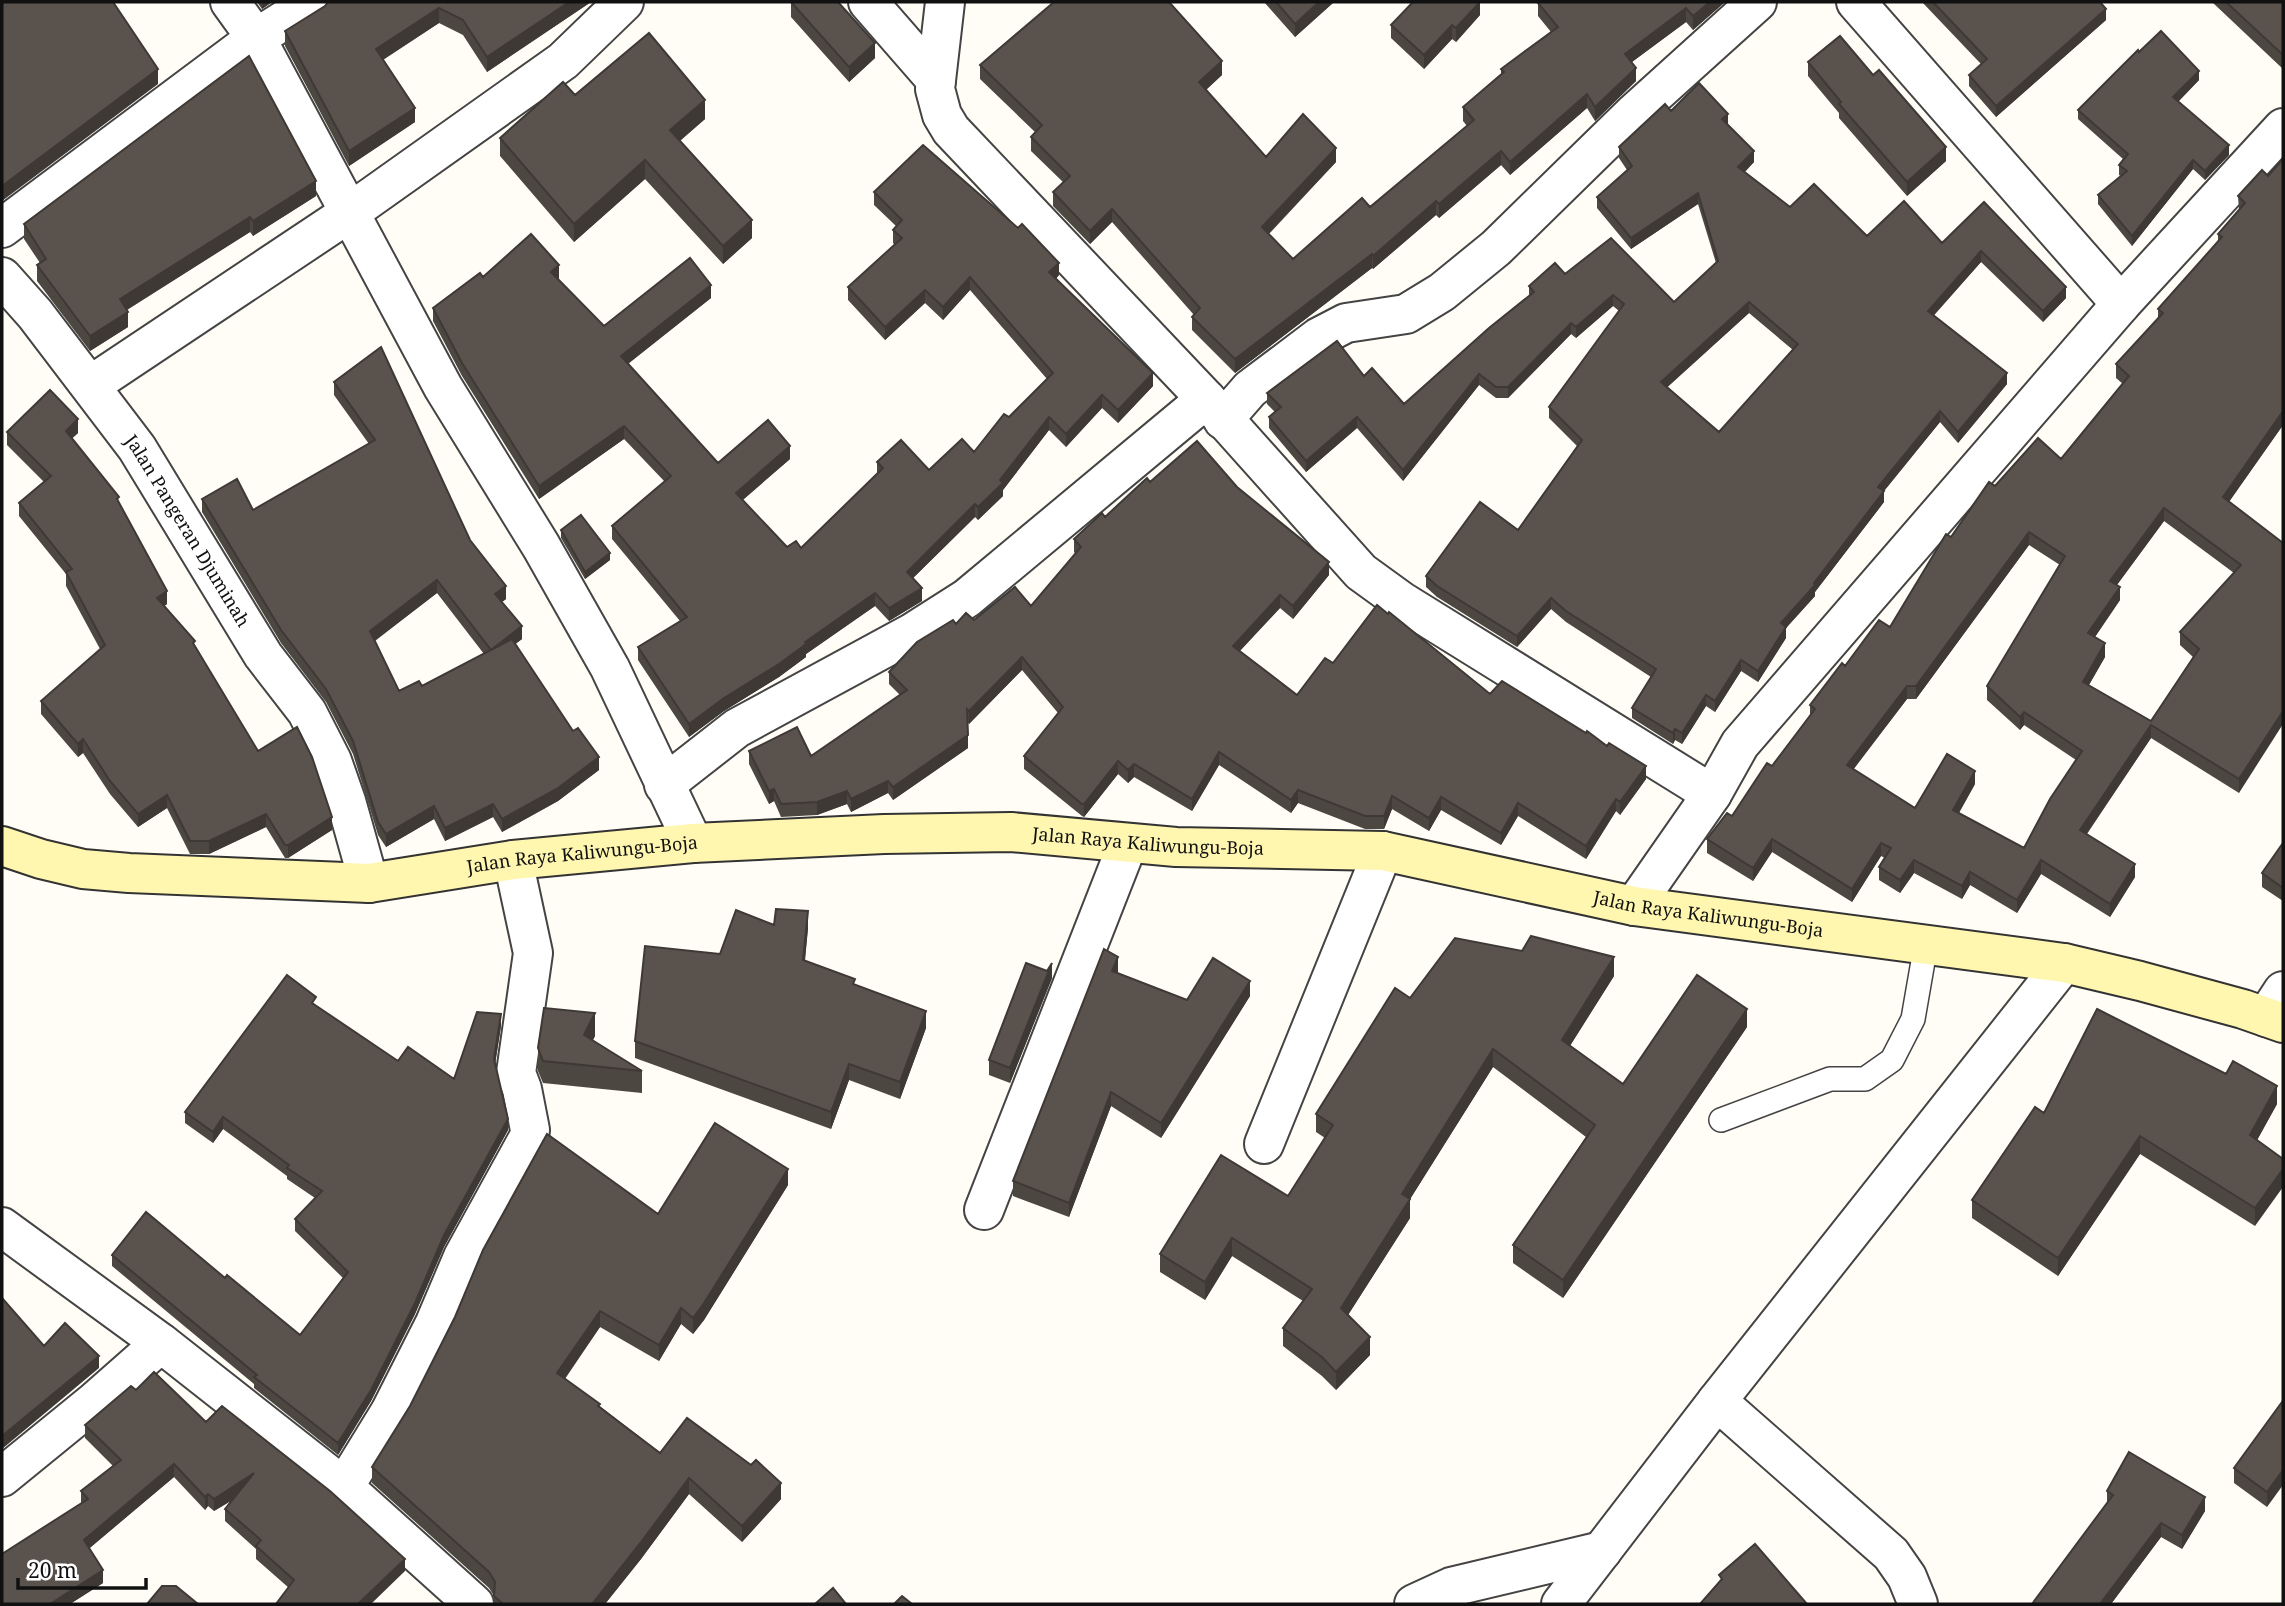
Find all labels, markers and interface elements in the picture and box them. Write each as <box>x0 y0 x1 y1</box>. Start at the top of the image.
street label: Jalan Pangeran Djuminah <box>119 429 256 631</box>
street label: Jalan Raya Kaliwungu-Boja <box>1030 821 1264 860</box>
street label: Jalan Raya Kaliwungu-Boja <box>464 830 699 878</box>
street label: Jalan Raya Kaliwungu-Boja <box>1590 884 1825 942</box>
scale bar <box>18 1546 145 1590</box>
text: 20 m <box>28 1556 77 1584</box>

